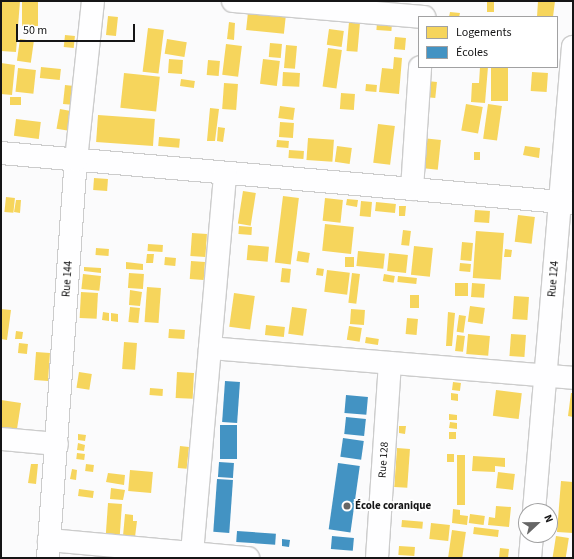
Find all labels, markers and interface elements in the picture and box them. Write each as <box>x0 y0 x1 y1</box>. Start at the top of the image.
scale bar <box>18 16 137 42</box>
legend <box>418 16 558 68</box>
text: 50 m <box>23 22 47 39</box>
text: Logements <box>456 24 511 41</box>
text: Écoles <box>456 44 488 61</box>
street label: Rue 144 <box>60 260 76 298</box>
street label: Rue 124 <box>546 260 562 298</box>
street label: Rue 128 <box>376 441 392 479</box>
place label: École coranique <box>355 499 431 513</box>
marker: École coranique <box>342 501 352 511</box>
north arrow <box>518 503 558 543</box>
text: N <box>540 512 557 525</box>

